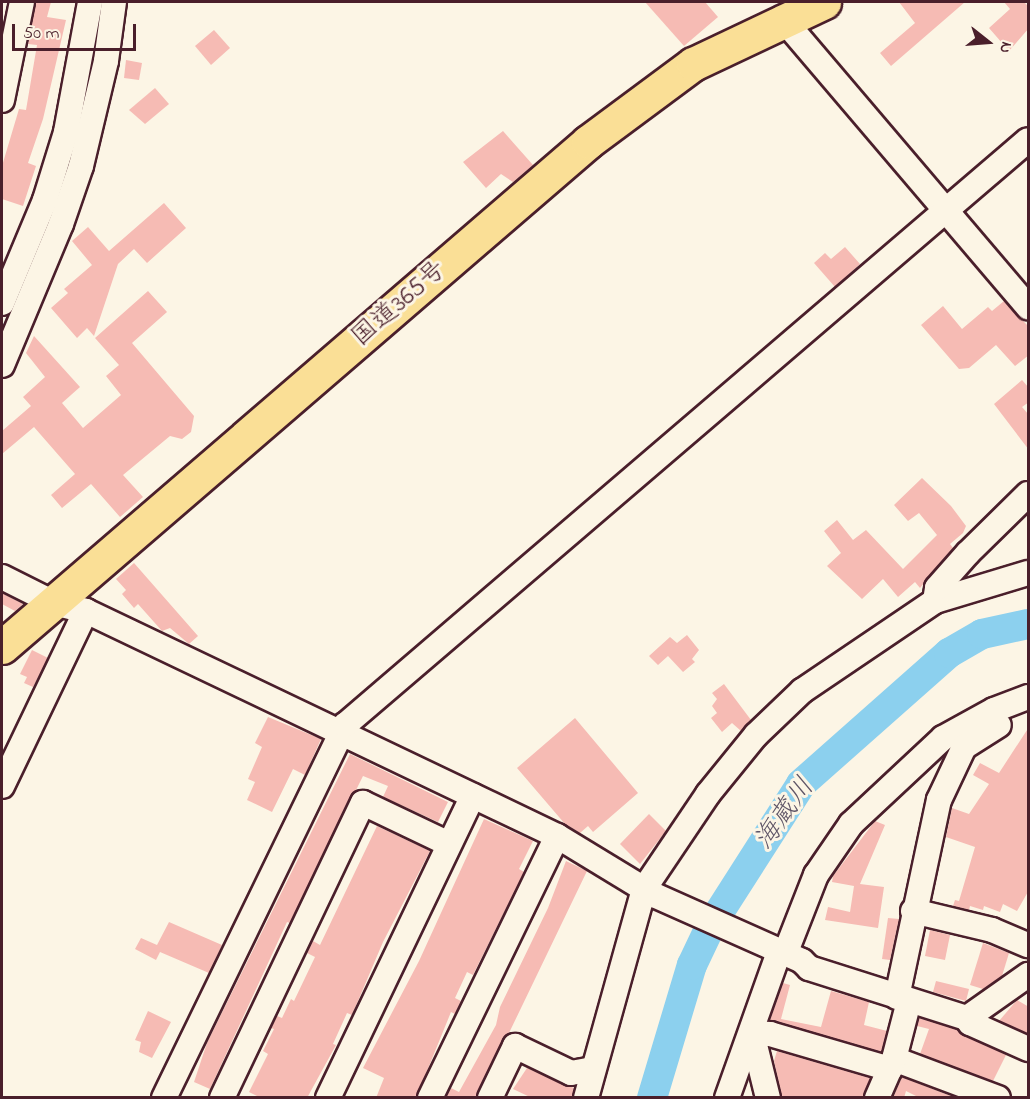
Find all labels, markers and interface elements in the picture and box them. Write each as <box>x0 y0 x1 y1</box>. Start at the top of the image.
scale bar <box>15 12 140 50</box>
north arrow <box>958 12 1018 72</box>
text: 50 m <box>23 21 60 47</box>
text: N <box>992 39 1018 56</box>
street label: 国道365号 <box>346 255 454 355</box>
water label: 海蔵川 <box>748 772 822 856</box>

